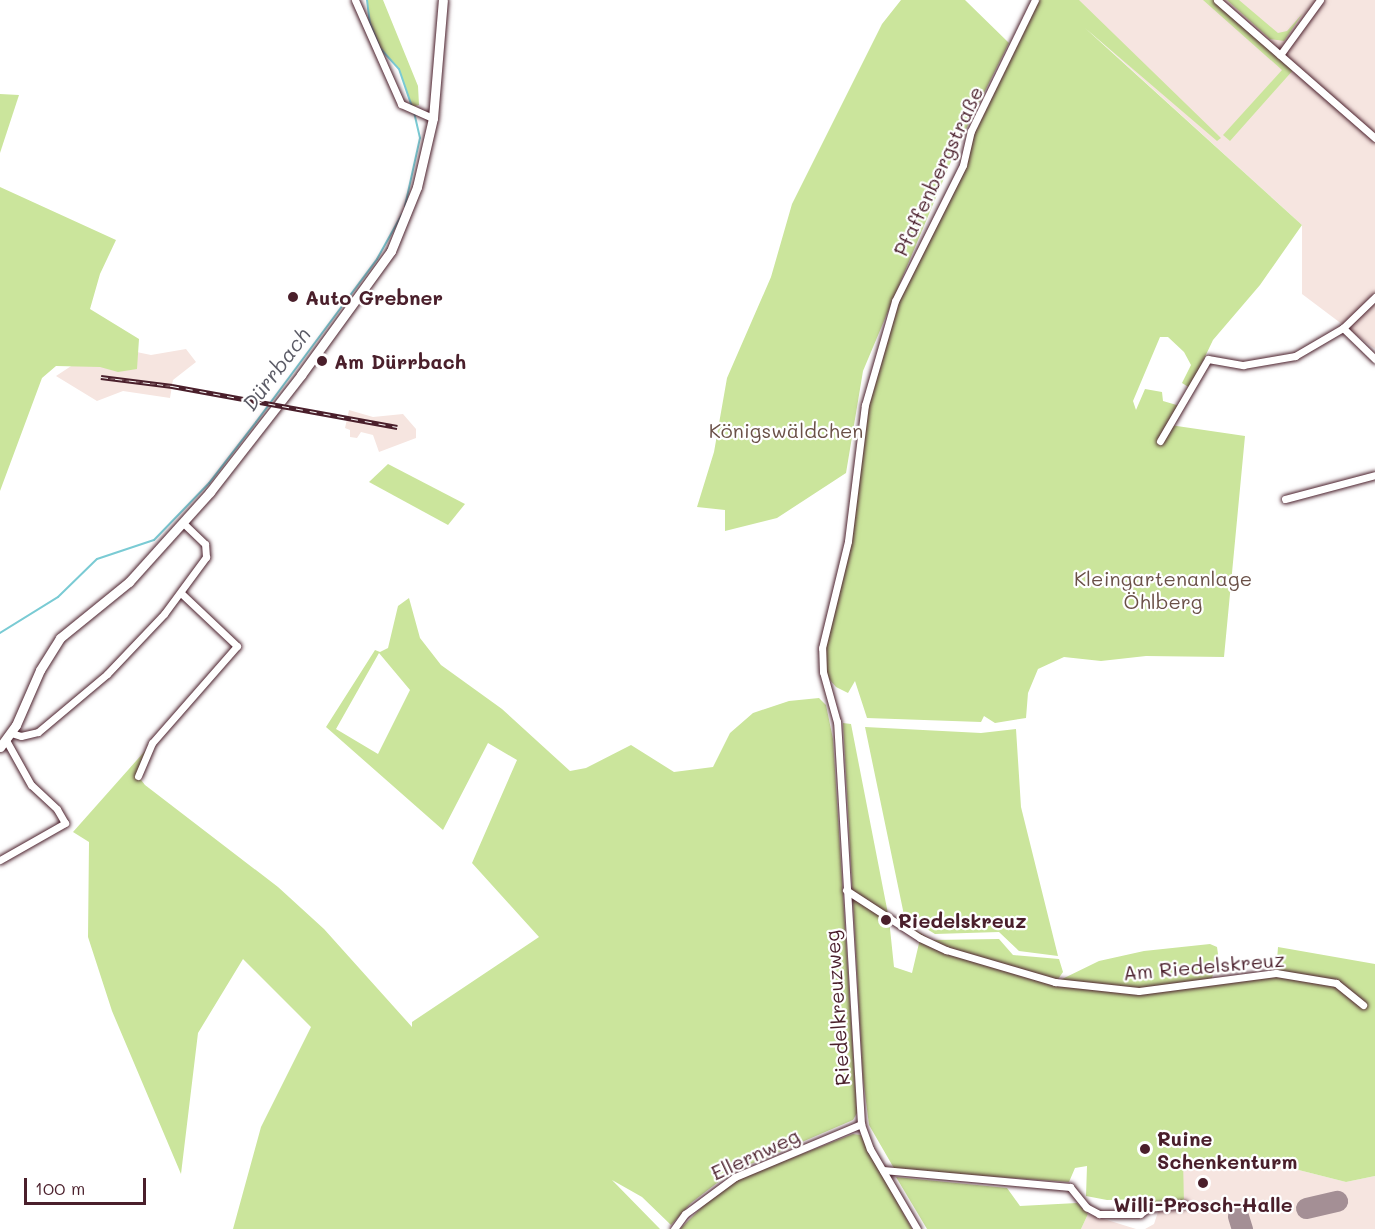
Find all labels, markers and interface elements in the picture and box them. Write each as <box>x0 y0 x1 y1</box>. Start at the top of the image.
street label: Pfaffenbergstraße <box>888 82 988 260</box>
place label: Auto Grebner <box>305 285 443 309</box>
marker: Auto Grebner <box>286 290 300 304</box>
water label: Dürrbach <box>237 322 315 416</box>
place label: Am Dürrbach <box>334 349 466 373</box>
marker: Am Dürrbach <box>315 354 329 368</box>
park label: Königswäldchen <box>709 418 863 442</box>
park label: Kleingartenanlage Öhlberg <box>1074 566 1252 613</box>
place label: Riedelskreuz <box>898 908 1026 932</box>
marker: Riedelskreuz <box>879 913 893 927</box>
street label: Riedelkreuzweg <box>820 929 854 1087</box>
street label: Am Riedelskreuz <box>1122 947 1286 985</box>
street label: Ellernweg <box>707 1123 803 1185</box>
place label: Ruine Schenkenturm <box>1157 1126 1297 1173</box>
marker: Ruine Schenkenturm <box>1138 1142 1152 1156</box>
scale bar <box>27 1166 148 1204</box>
text: 100 m <box>35 1176 85 1200</box>
marker: Willi-Prosch-Halle <box>1196 1176 1210 1190</box>
place label: Willi-Prosch-Halle <box>1113 1192 1293 1216</box>

